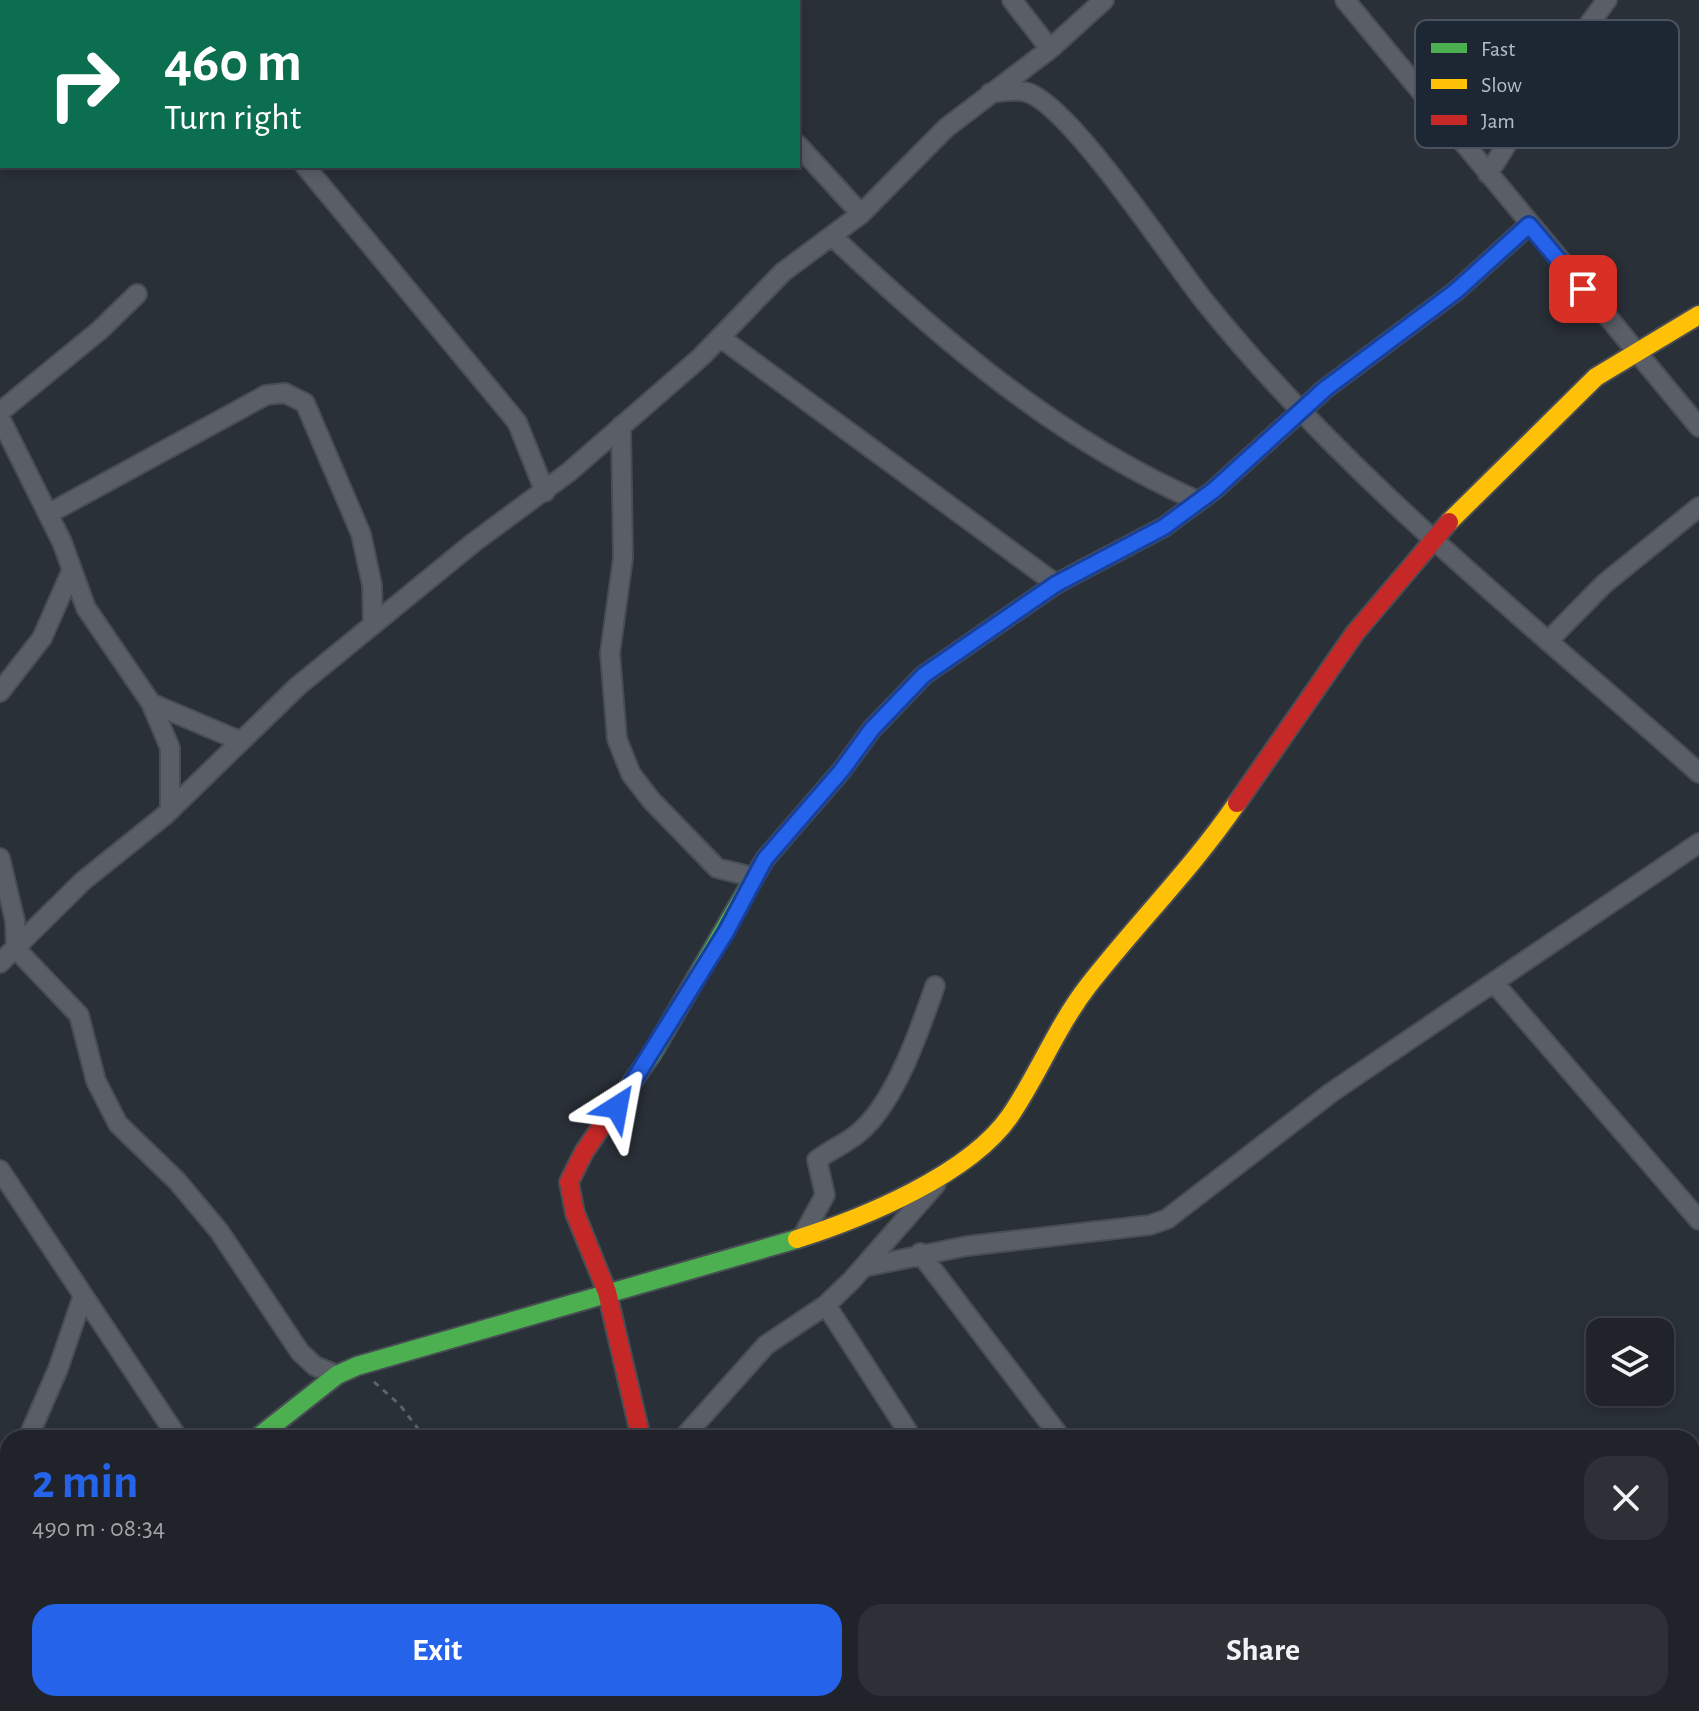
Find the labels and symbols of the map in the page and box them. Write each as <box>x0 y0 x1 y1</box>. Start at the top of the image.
legend <box>1415 20 1679 148</box>
text: Fast <box>1481 38 1515 60</box>
text: Slow <box>1481 74 1522 96</box>
text: Jam <box>1481 110 1515 132</box>
pin <box>1549 255 1617 323</box>
position arrow <box>575 1065 659 1149</box>

